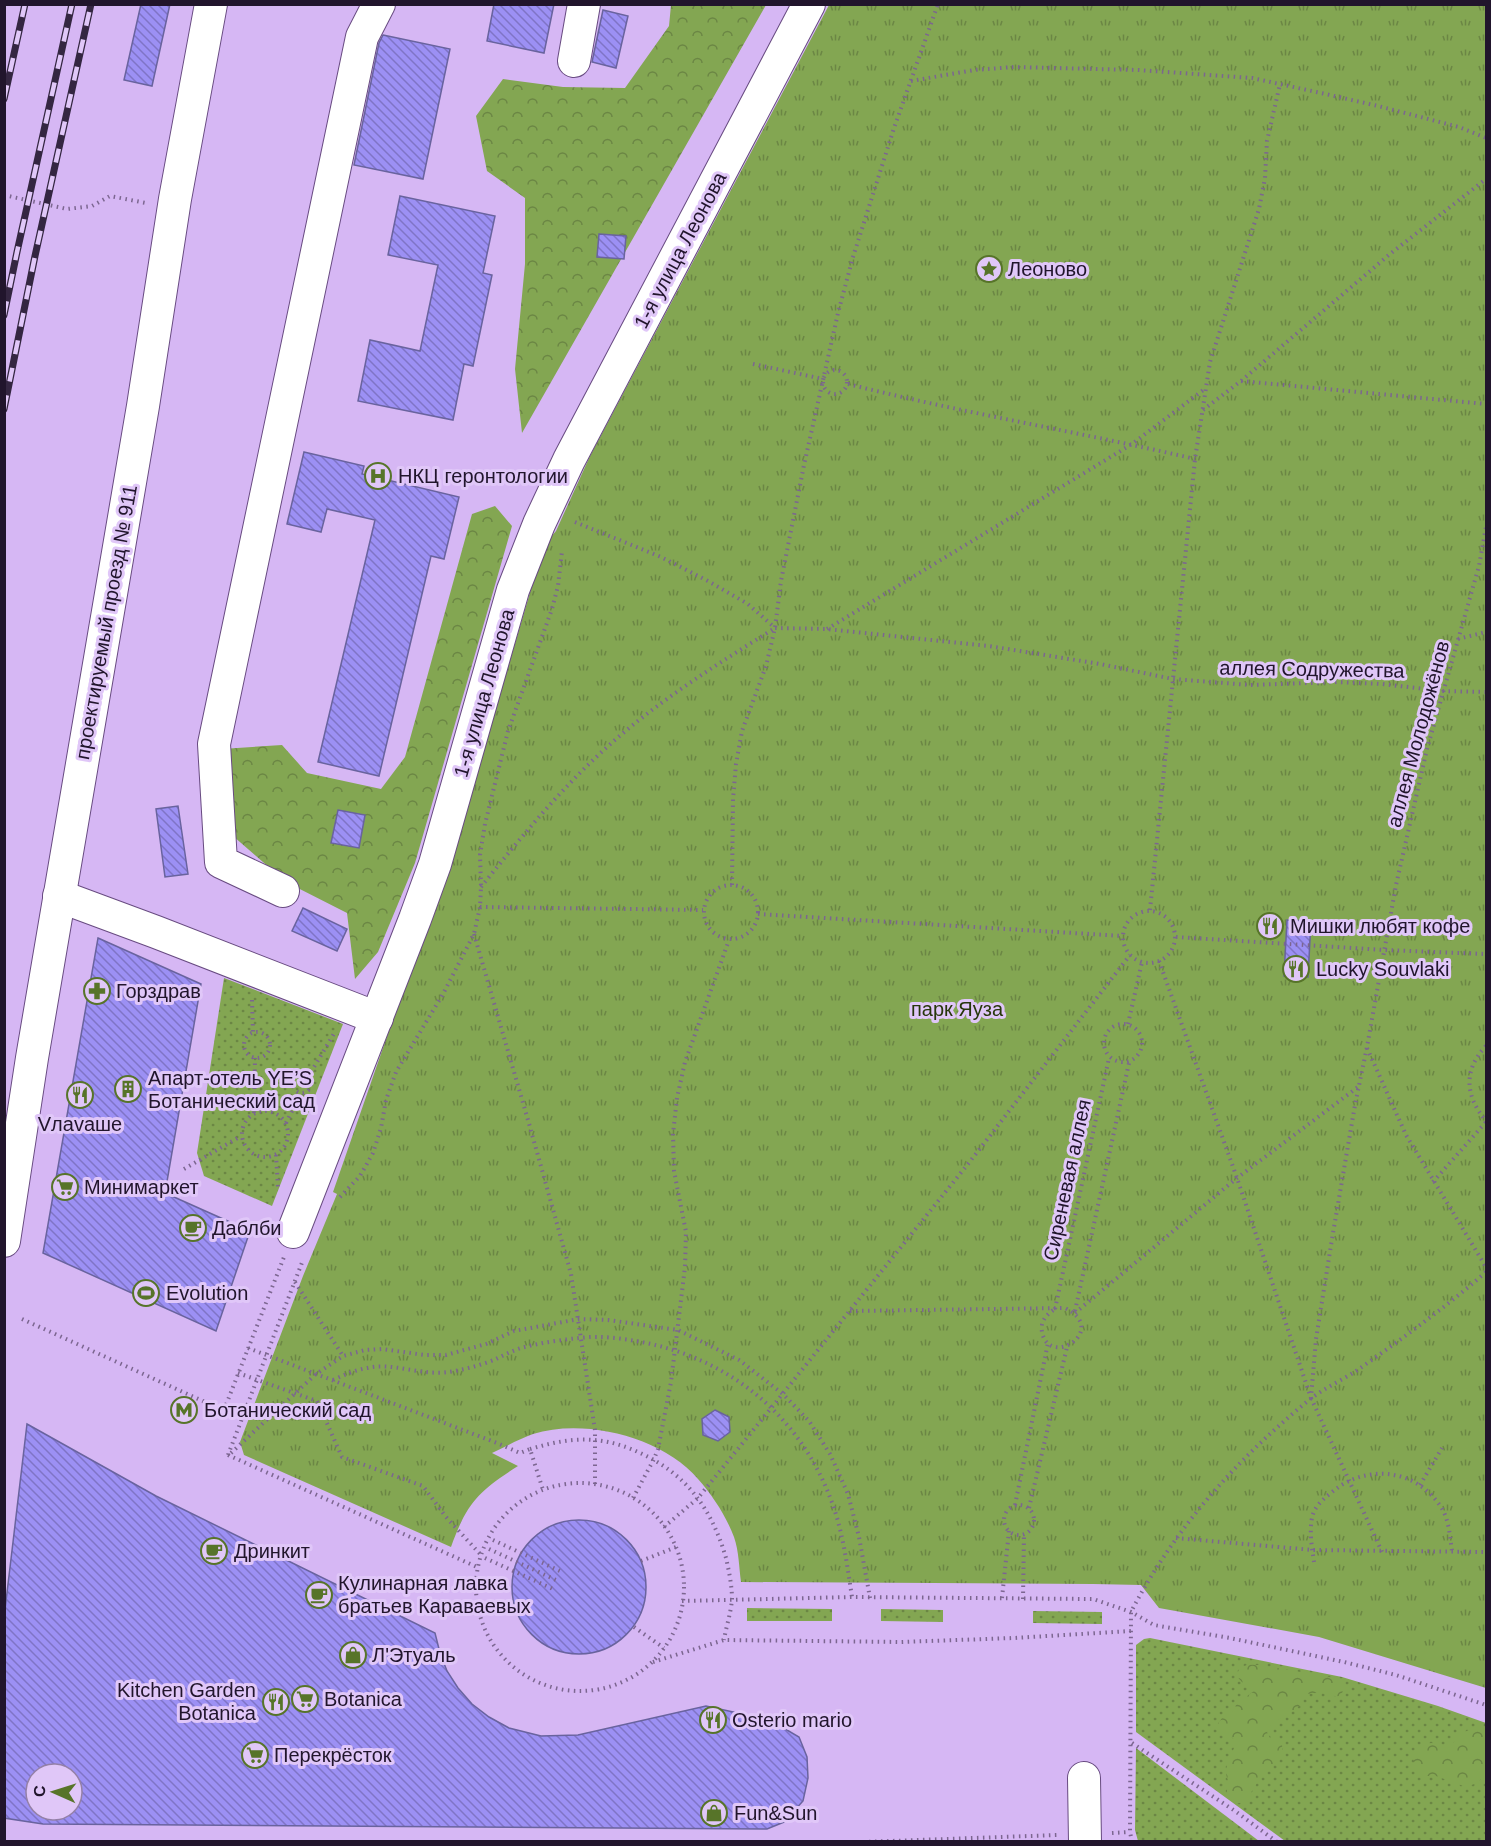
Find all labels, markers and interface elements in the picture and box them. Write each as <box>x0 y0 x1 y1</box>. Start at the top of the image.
street label: 1-я улица Леонова <box>629 167 731 332</box>
place icon: Леоново <box>974 254 1004 284</box>
place label: Леоново <box>1008 258 1087 280</box>
hospital icon: НКЦ геронтологии <box>363 461 393 491</box>
place label: НКЦ геронтологии <box>398 465 568 487</box>
street label: проектируемый проезд № 911 <box>71 483 141 761</box>
street label: 1-я улица Леонова <box>449 606 519 780</box>
street label: аллея Молодожёнов <box>1383 638 1453 830</box>
street label: аллея Содружества <box>1219 656 1406 682</box>
restaurant icon: Мишки любят кофе <box>1255 911 1285 941</box>
place label: Мишки любят кофе <box>1290 915 1470 937</box>
restaurant icon: Lucky Souvlaki <box>1281 954 1311 984</box>
place label: Lucky Souvlaki <box>1316 958 1449 980</box>
pharmacy icon: Горздрав <box>82 976 112 1006</box>
place label: Горздрав <box>116 980 201 1002</box>
park label: парк Яуза <box>911 998 1004 1020</box>
place label: Апарт-отель YE’S Ботанический сад <box>148 1067 315 1112</box>
building icon: Апарт-отель YE’S Ботанический сад <box>113 1074 143 1104</box>
restaurant icon: Vлаvаше <box>65 1080 95 1110</box>
street label: Сиреневая аллея <box>1039 1097 1095 1263</box>
place label: Vлаvаше <box>38 1113 122 1135</box>
supermarket icon: Минимаркет <box>50 1172 80 1202</box>
place label: Минимаркет <box>84 1176 199 1198</box>
cafe icon: Даблби <box>178 1213 208 1243</box>
place label: Даблби <box>212 1217 282 1239</box>
sports icon: Evolution <box>131 1278 161 1308</box>
place label: Evolution <box>166 1282 248 1304</box>
metro station icon: Ботанический сад <box>169 1395 199 1425</box>
place label: Ботанический сад <box>204 1399 371 1421</box>
cafe icon: Дринкит <box>199 1536 229 1566</box>
place label: Дринкит <box>234 1540 310 1562</box>
place label: Кулинарная лавка братьев Караваевых <box>338 1572 531 1617</box>
cafe icon: Кулинарная лавка братьев Караваевых <box>304 1580 334 1610</box>
shop icon: Л'Этуаль <box>338 1640 368 1670</box>
place label: Л'Этуаль <box>372 1644 456 1666</box>
place label: Kitchen Garden Botanica <box>117 1679 257 1724</box>
supermarket icon: Botanica <box>290 1684 320 1714</box>
restaurant icon: Kitchen Garden Botanica <box>261 1687 291 1717</box>
place label: Botanica <box>324 1688 403 1710</box>
restaurant icon: Osterio mario <box>698 1705 728 1735</box>
place label: Osterio mario <box>732 1709 852 1731</box>
supermarket icon: Перекрёсток <box>240 1740 270 1770</box>
place label: Перекрёсток <box>274 1744 392 1766</box>
north arrow <box>24 1762 84 1822</box>
text: С <box>31 1785 48 1797</box>
shop icon: Fun&Sun <box>699 1798 729 1828</box>
place label: Fun&Sun <box>734 1802 817 1824</box>

